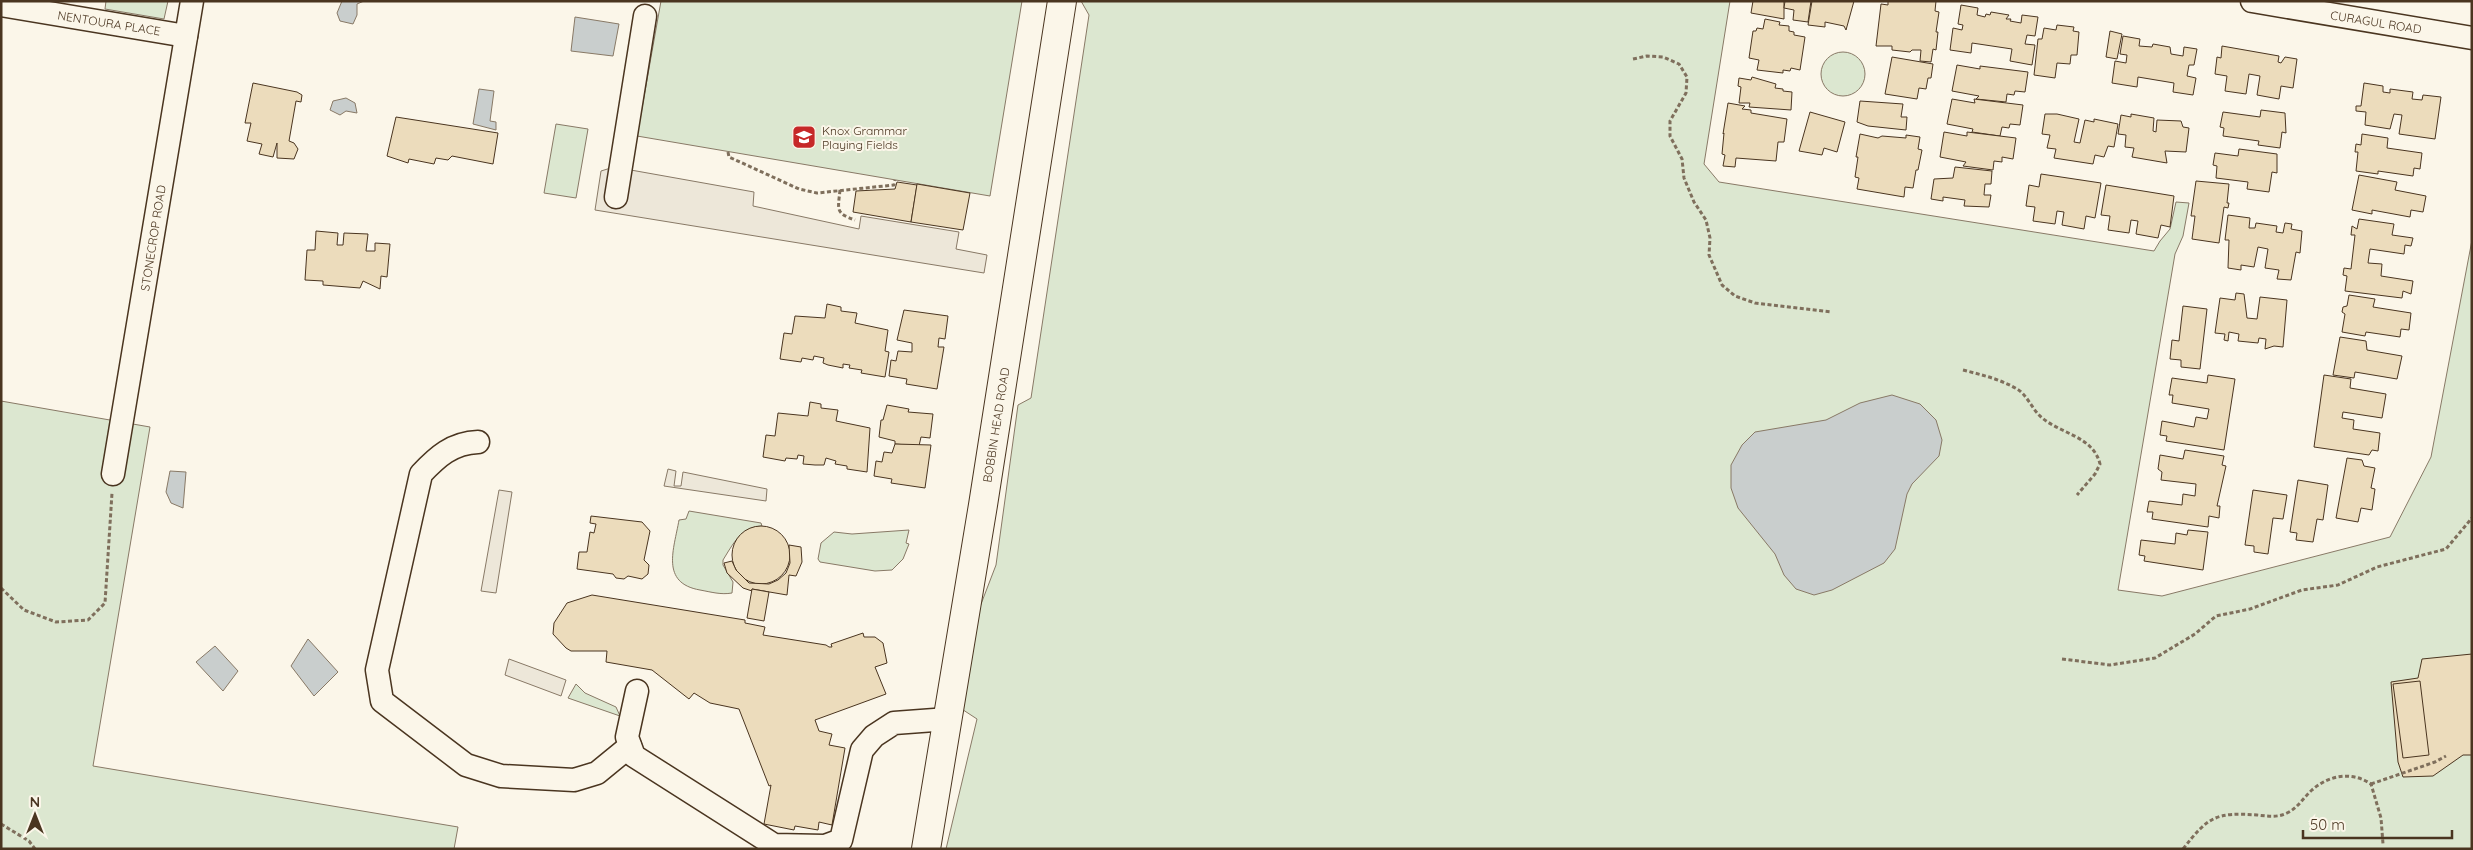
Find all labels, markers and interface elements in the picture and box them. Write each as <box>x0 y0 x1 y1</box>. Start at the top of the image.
street label: NENTOURA PLACE <box>56 7 162 39</box>
street label: CURAGUL ROAD <box>2329 7 2423 37</box>
place label: Knox Grammar Playing Fields <box>822 123 907 152</box>
school or university icon: Knox Grammar Playing Fields <box>791 124 817 150</box>
street label: STONECROP ROAD <box>137 183 169 292</box>
street label: BOBBIN HEAD ROAD <box>980 366 1013 484</box>
north arrow <box>10 790 60 840</box>
text: N <box>30 793 40 811</box>
scale bar <box>2303 808 2452 840</box>
text: 50 m <box>2310 815 2345 834</box>

